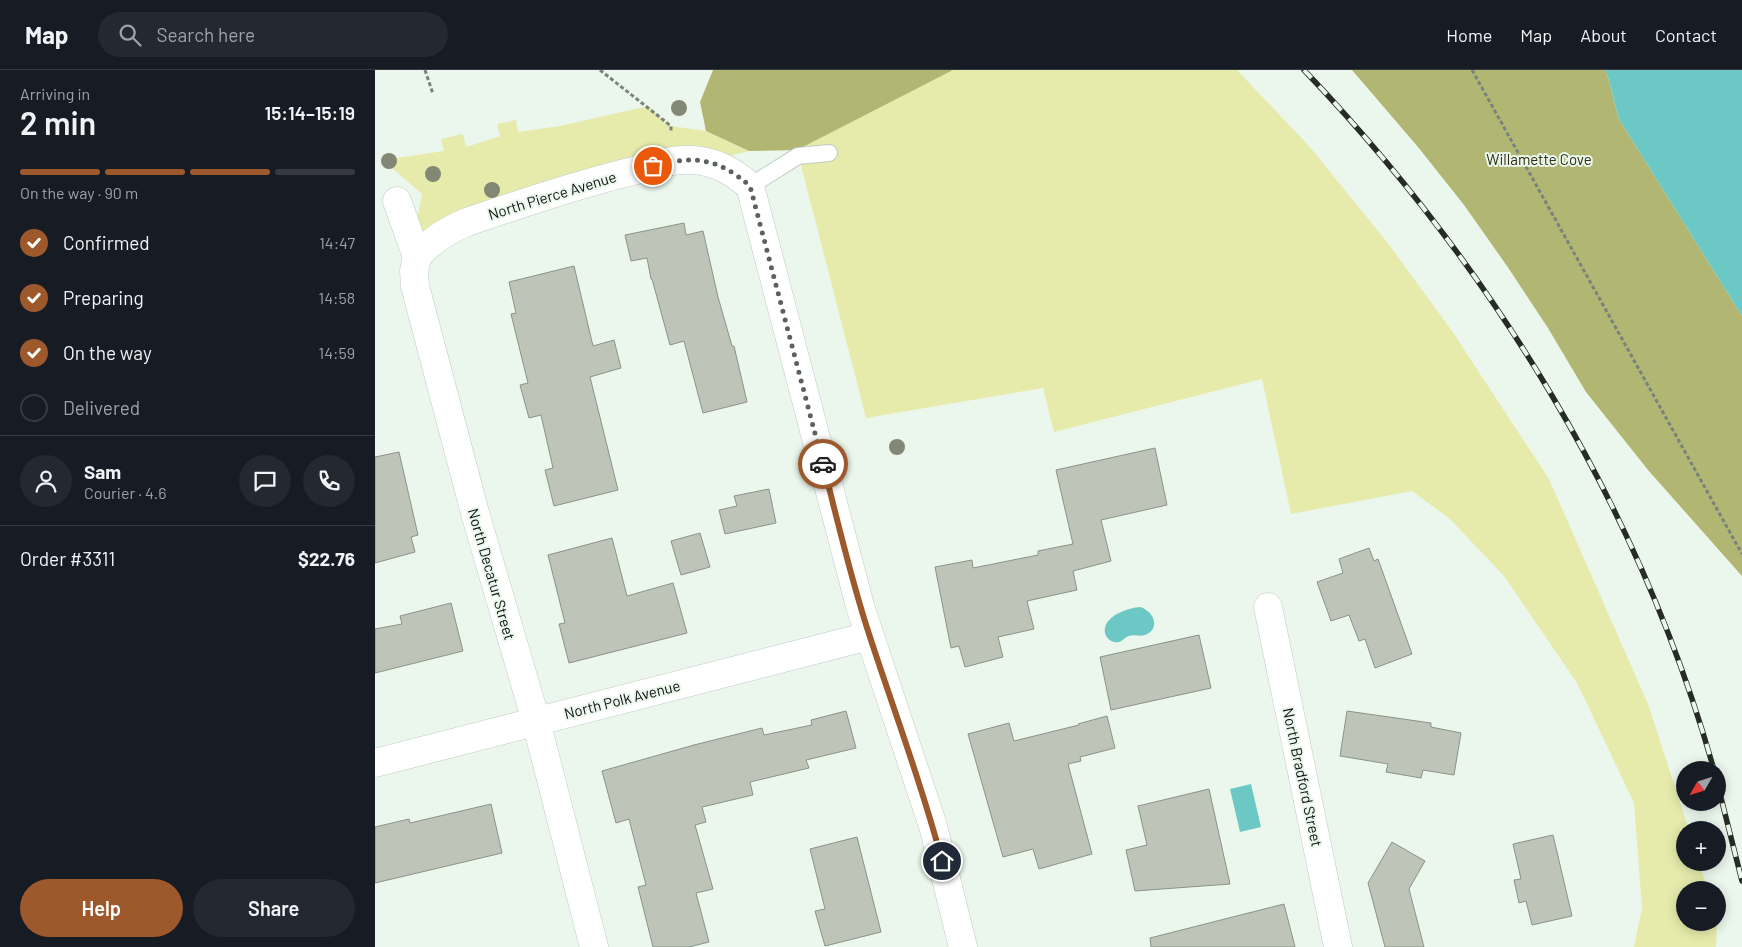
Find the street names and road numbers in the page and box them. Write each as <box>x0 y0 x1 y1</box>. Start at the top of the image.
street label: North Pierce Avenue <box>486 167 618 223</box>
street label: North Decatur Street <box>465 506 519 642</box>
street label: North Polk Avenue <box>562 676 682 722</box>
street label: North Bradford Street <box>1279 706 1327 848</box>

